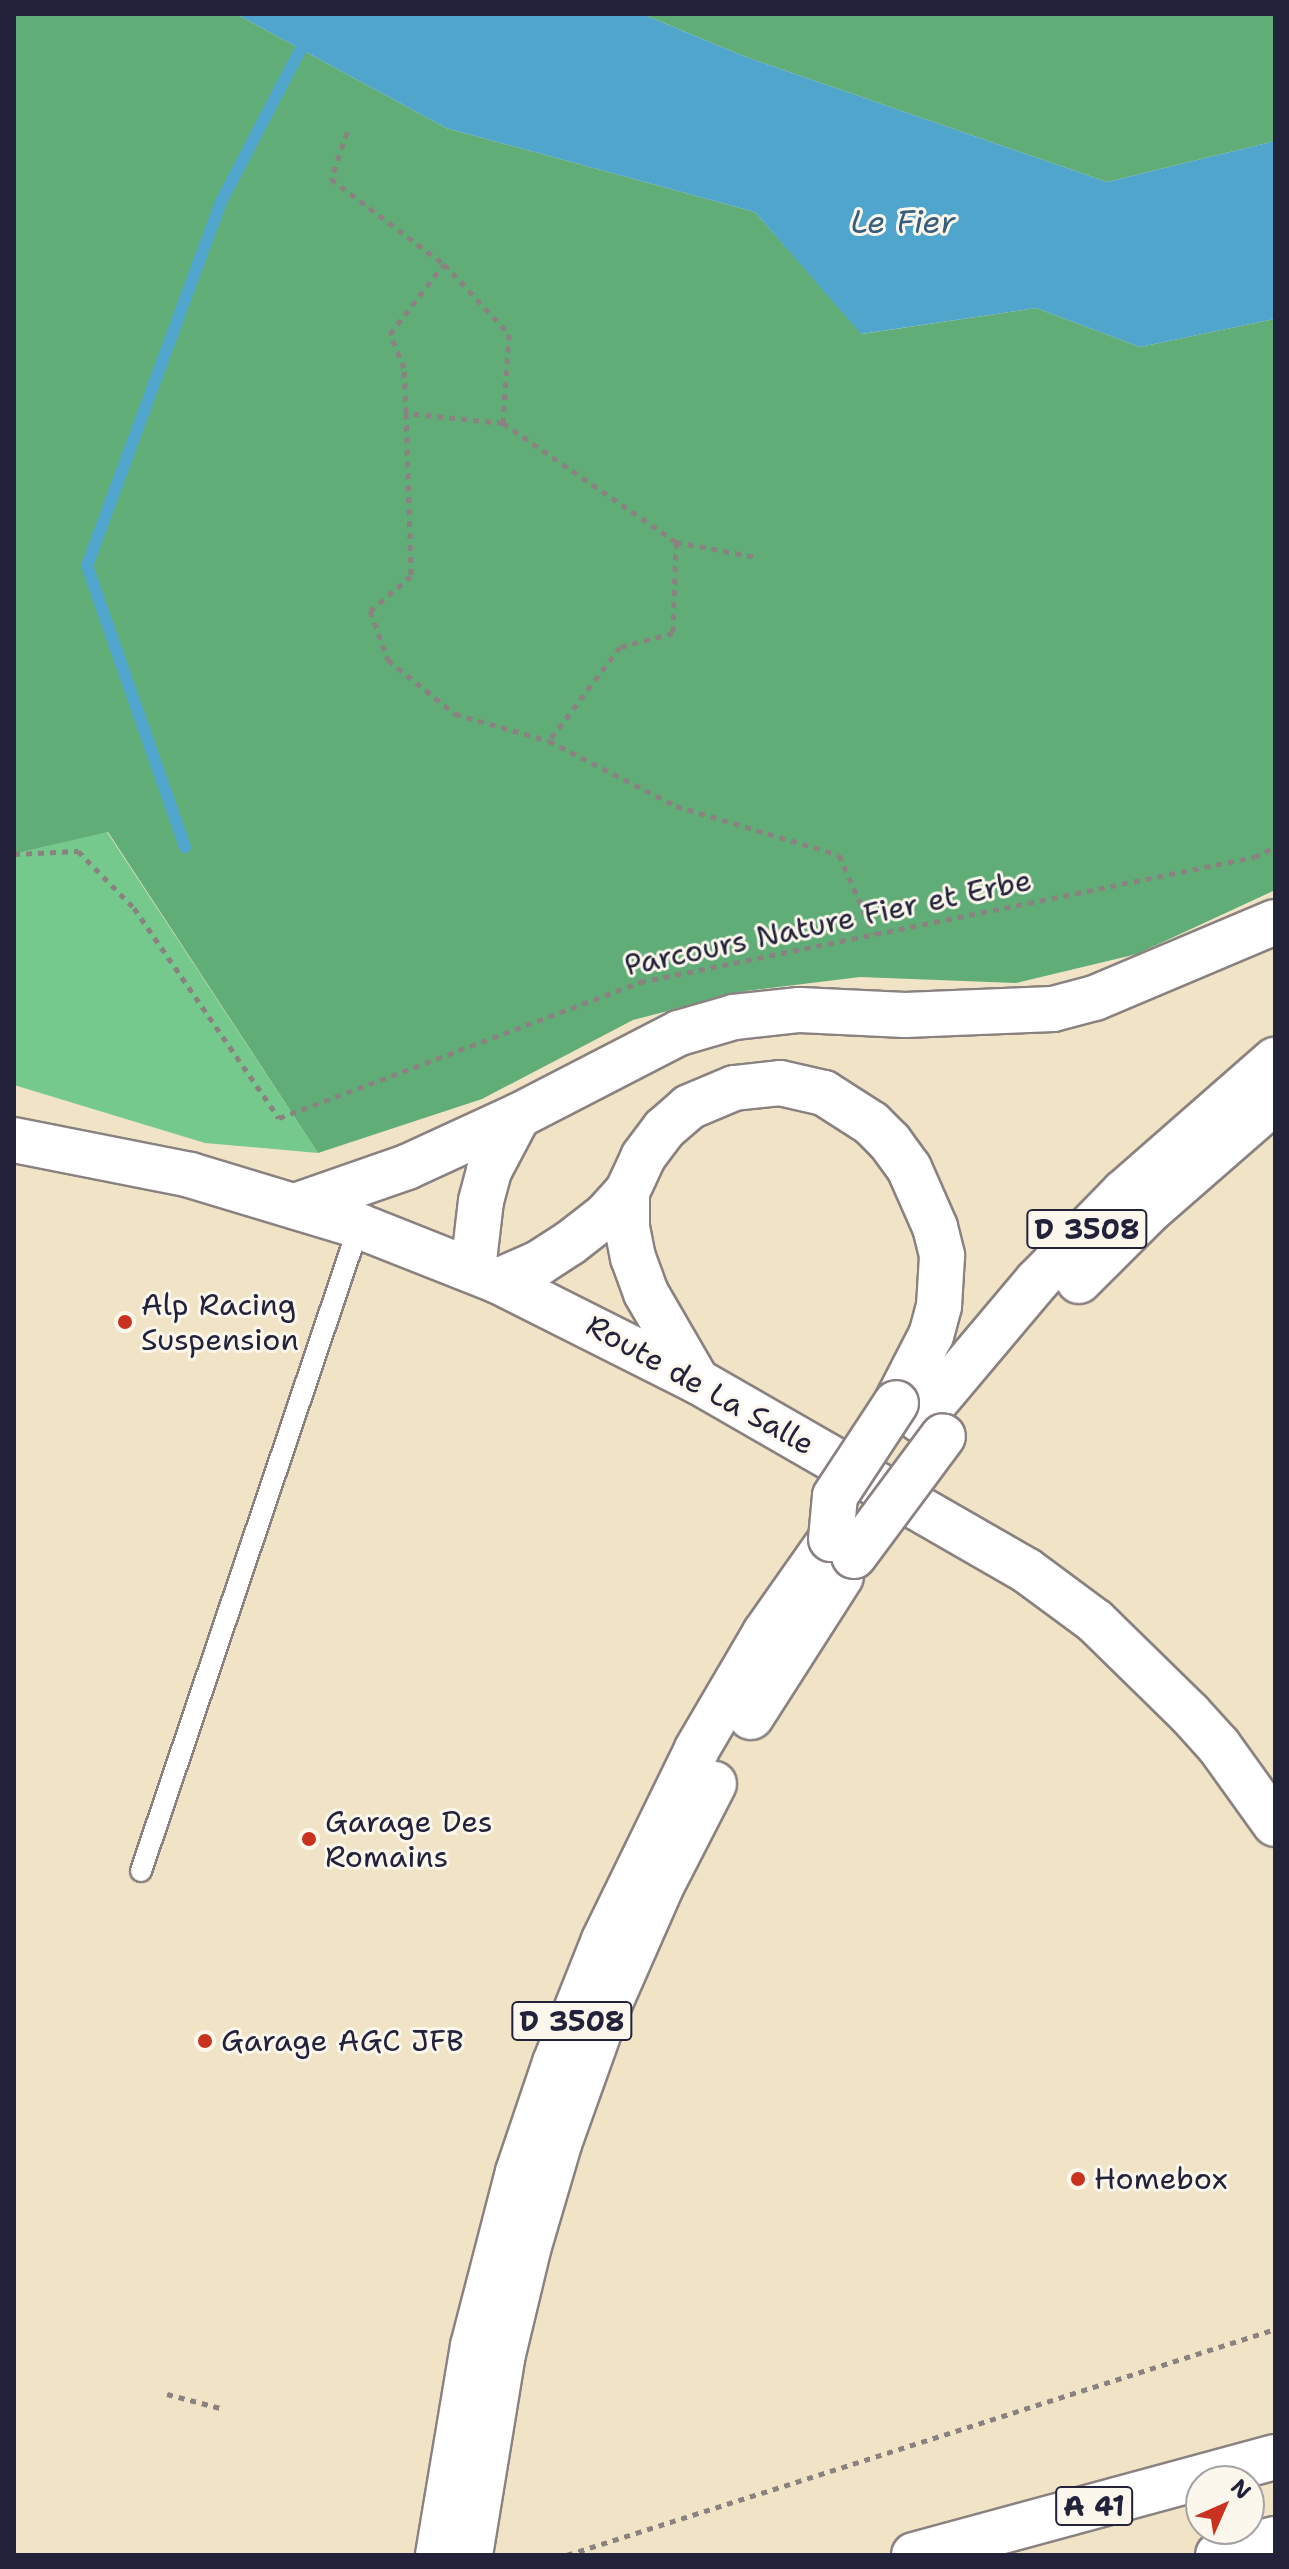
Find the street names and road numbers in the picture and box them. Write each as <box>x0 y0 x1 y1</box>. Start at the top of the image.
street label: Parcours Nature Fier et Erbe <box>621 862 1035 984</box>
road number: D 3508 <box>1025 1205 1149 1253</box>
street label: Route de La Salle <box>580 1307 820 1463</box>
road number: D 3508 <box>510 1997 634 2045</box>
road number: A 41 <box>1054 2482 1134 2530</box>

